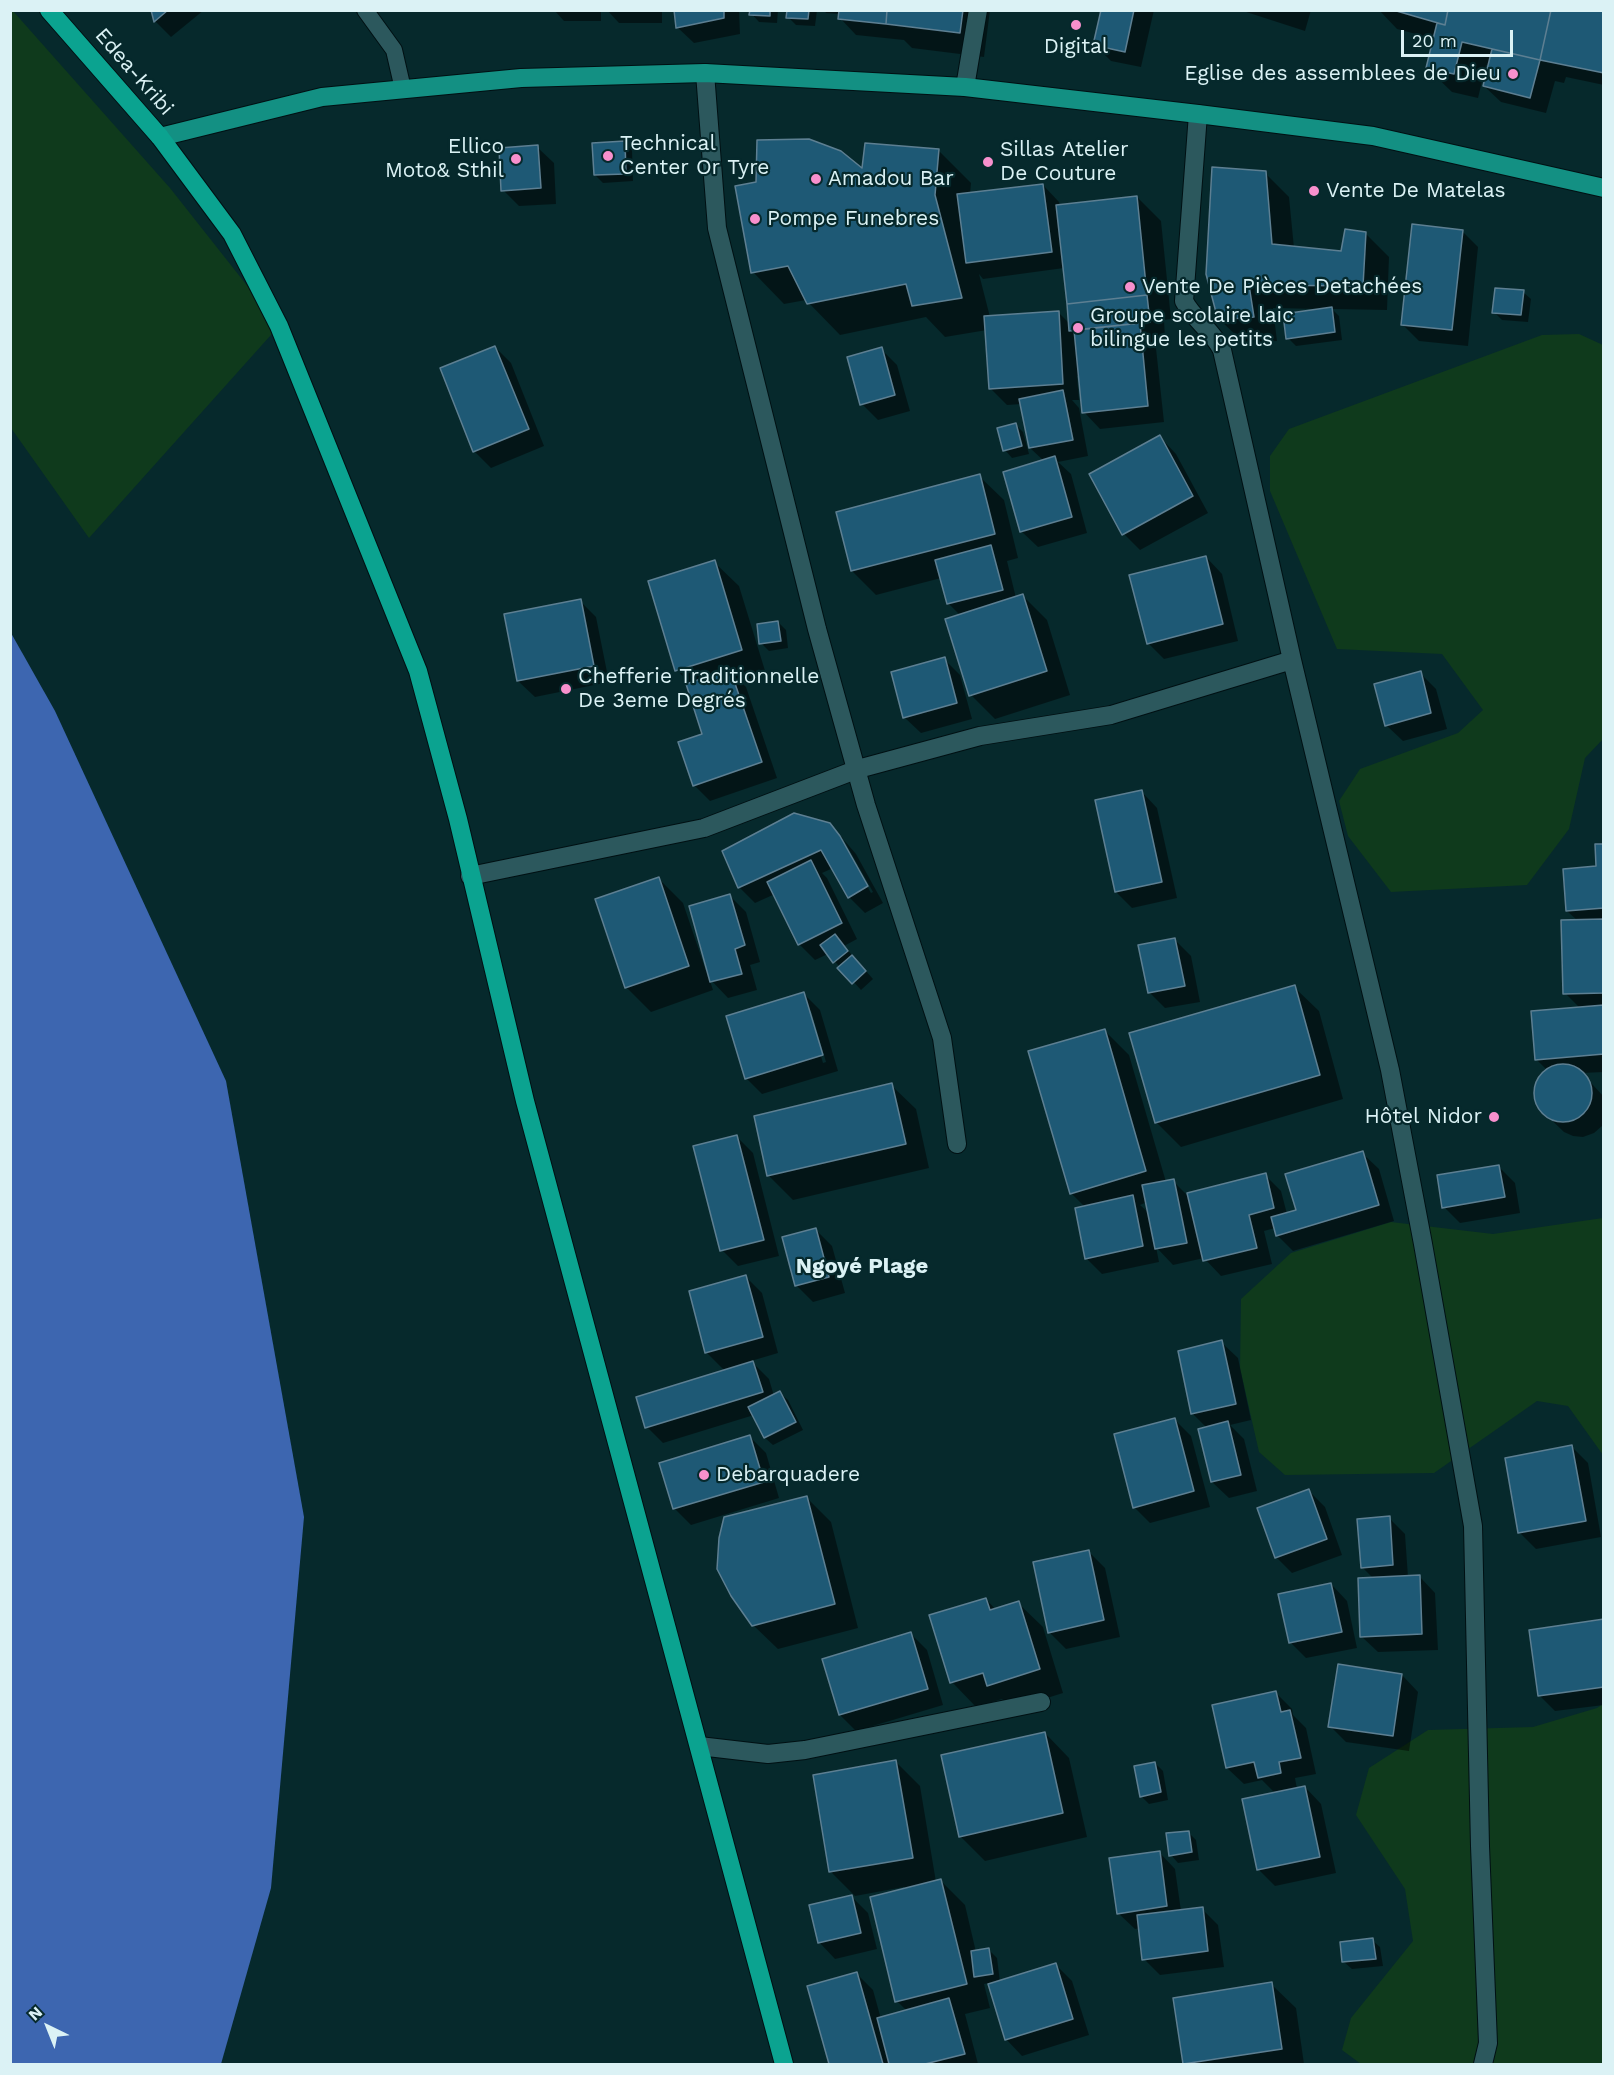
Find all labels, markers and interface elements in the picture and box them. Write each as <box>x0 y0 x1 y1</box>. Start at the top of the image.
marker: Digital <box>1069 18 1083 32</box>
scale bar <box>1404 18 1516 56</box>
street label: Edea-Kribi <box>89 23 179 121</box>
text: 20 m <box>1412 30 1457 51</box>
place label: Digital <box>1044 34 1108 60</box>
place label: Eglise des assemblees de Dieu <box>1184 61 1501 87</box>
marker: Eglise des assemblees de Dieu <box>1506 67 1520 81</box>
place label: Technical Center Or Tyre <box>620 131 769 181</box>
place label: Ellico Moto& Sthil <box>385 134 504 184</box>
place label: Sillas Atelier De Couture <box>1000 137 1129 187</box>
marker: Technical Center Or Tyre <box>601 149 615 163</box>
marker: Ellico Moto& Sthil <box>509 152 523 166</box>
marker: Sillas Atelier De Couture <box>981 155 995 169</box>
place label: Amadou Bar <box>828 166 954 192</box>
marker: Amadou Bar <box>809 172 823 186</box>
place label: Vente De Matelas <box>1326 178 1506 204</box>
marker: Vente De Matelas <box>1307 184 1321 198</box>
place label: Pompe Funebres <box>767 206 939 232</box>
marker: Pompe Funebres <box>748 212 762 226</box>
place label: Vente De Pièces Detachées <box>1142 274 1422 300</box>
marker: Vente De Pièces Detachées <box>1123 280 1137 294</box>
place label: Groupe scolaire laic bilingue les petits <box>1090 303 1294 353</box>
marker: Groupe scolaire laic bilingue les petits <box>1071 321 1085 335</box>
place label: Chefferie Traditionnelle De 3eme Degrés <box>578 664 819 714</box>
marker: Chefferie Traditionnelle De 3eme Degrés <box>559 682 573 696</box>
place label: Hôtel Nidor <box>1365 1104 1482 1130</box>
marker: Hôtel Nidor <box>1487 1110 1501 1124</box>
district label: Ngoyé Plage <box>796 1254 928 1280</box>
place label: Debarquadere <box>716 1462 860 1488</box>
marker: Debarquadere <box>697 1468 711 1482</box>
north arrow <box>18 1997 78 2057</box>
text: N <box>25 2002 46 2024</box>

